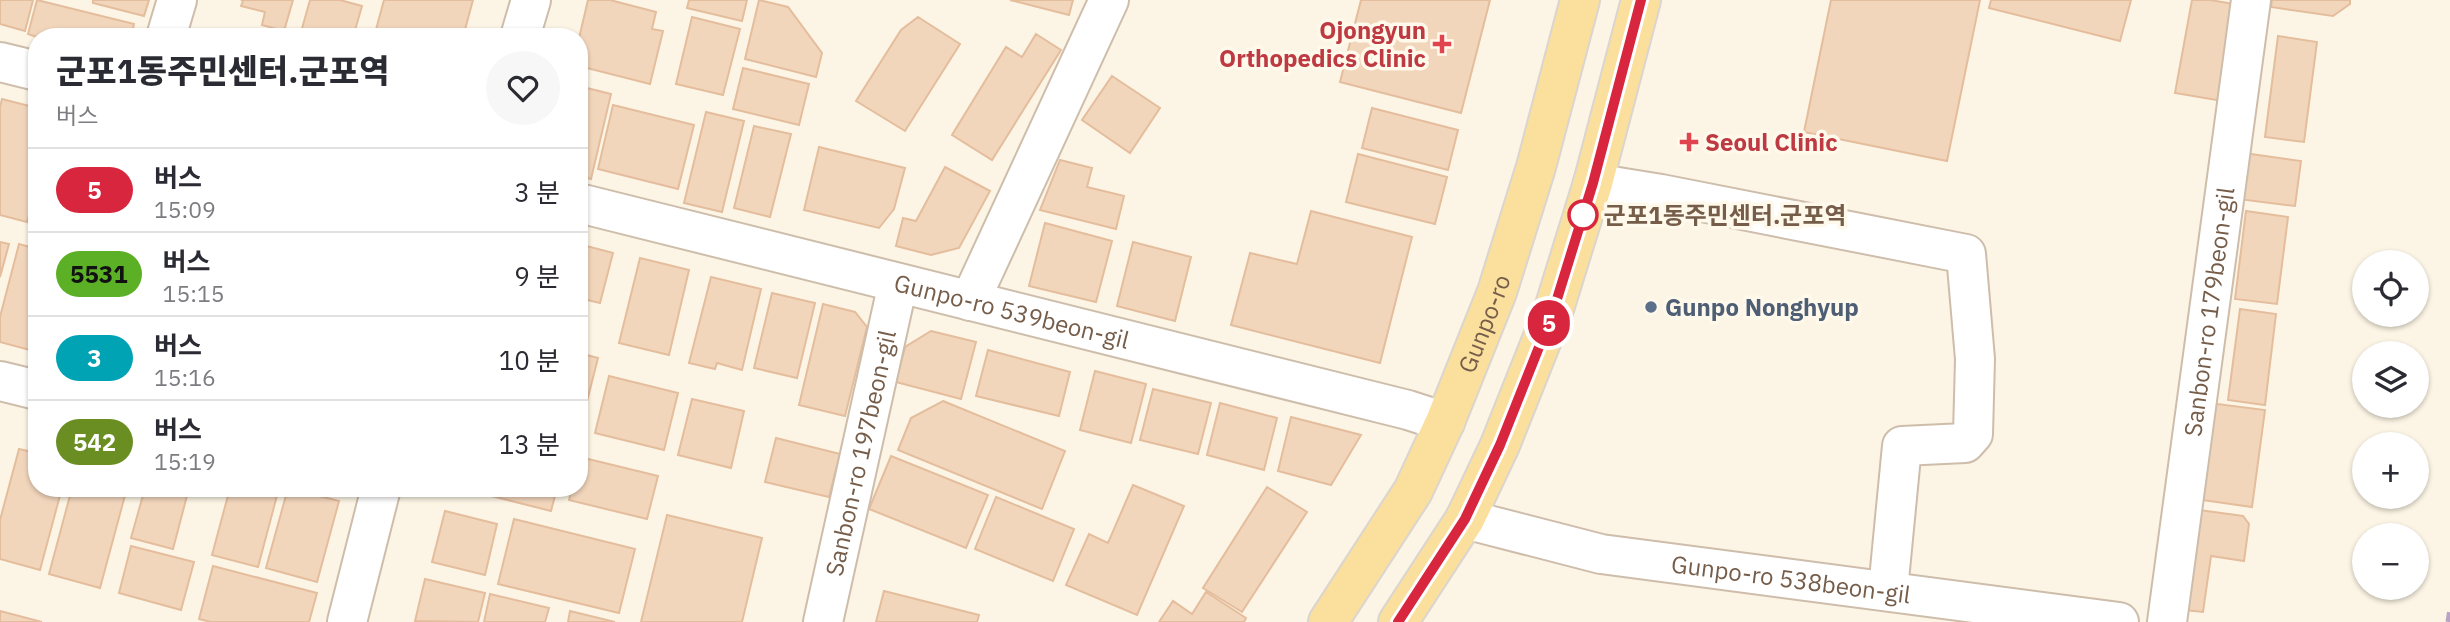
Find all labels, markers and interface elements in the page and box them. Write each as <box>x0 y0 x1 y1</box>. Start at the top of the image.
place label: Ojongyun Orthopedics Clinic <box>1219 14 1426 74</box>
marker: Ojongyun Orthopedics Clinic <box>1432 34 1452 54</box>
text: 군포1동주민센터.군포역 <box>56 49 390 92</box>
button: heart <box>486 51 560 125</box>
text: 버스 <box>56 100 98 130</box>
place label: Seoul Clinic <box>1705 126 1838 158</box>
marker: Seoul Clinic <box>1679 132 1699 152</box>
text: 버스 <box>154 160 202 194</box>
text: 5 <box>87 174 102 206</box>
text: 3 분 <box>514 175 560 209</box>
street label: Sanbon-ro 179beon-gil <box>2176 185 2242 438</box>
text: 15:09 <box>154 194 216 224</box>
place label: 군포1동주민센터.군포역 <box>1604 199 1847 231</box>
marker: 군포1동주민센터.군포역 <box>1568 200 1598 230</box>
text: 버스 <box>163 244 210 278</box>
map controls <box>2352 250 2429 600</box>
button: locate <box>2352 250 2429 327</box>
text: 5531 <box>70 258 128 290</box>
text: 9 분 <box>514 259 560 293</box>
street label: Gunpo-ro 539beon-gil <box>891 266 1133 356</box>
street label: Gunpo-ro <box>1450 271 1517 378</box>
text: 15:15 <box>163 278 225 308</box>
place label: Gunpo Nonghyup <box>1665 291 1859 323</box>
marker: Gunpo Nonghyup <box>1643 299 1659 315</box>
line badge: 5 <box>1526 300 1572 346</box>
text: 5 <box>1542 307 1556 339</box>
street label: Sanbon-ro 197beon-gil <box>818 327 903 579</box>
text: 버스 <box>154 328 202 362</box>
button: layers <box>2352 341 2429 418</box>
text: 3 <box>87 342 102 374</box>
text: 10 분 <box>499 343 560 377</box>
text: 15:16 <box>154 362 216 392</box>
text: 버스 <box>154 412 202 446</box>
text: 542 <box>73 426 116 458</box>
text: 13 분 <box>499 427 560 461</box>
button: + <box>2352 432 2429 509</box>
text: 15:19 <box>154 446 216 476</box>
button: − <box>2352 523 2429 600</box>
street label: Gunpo-ro 538beon-gil <box>1669 547 1913 610</box>

